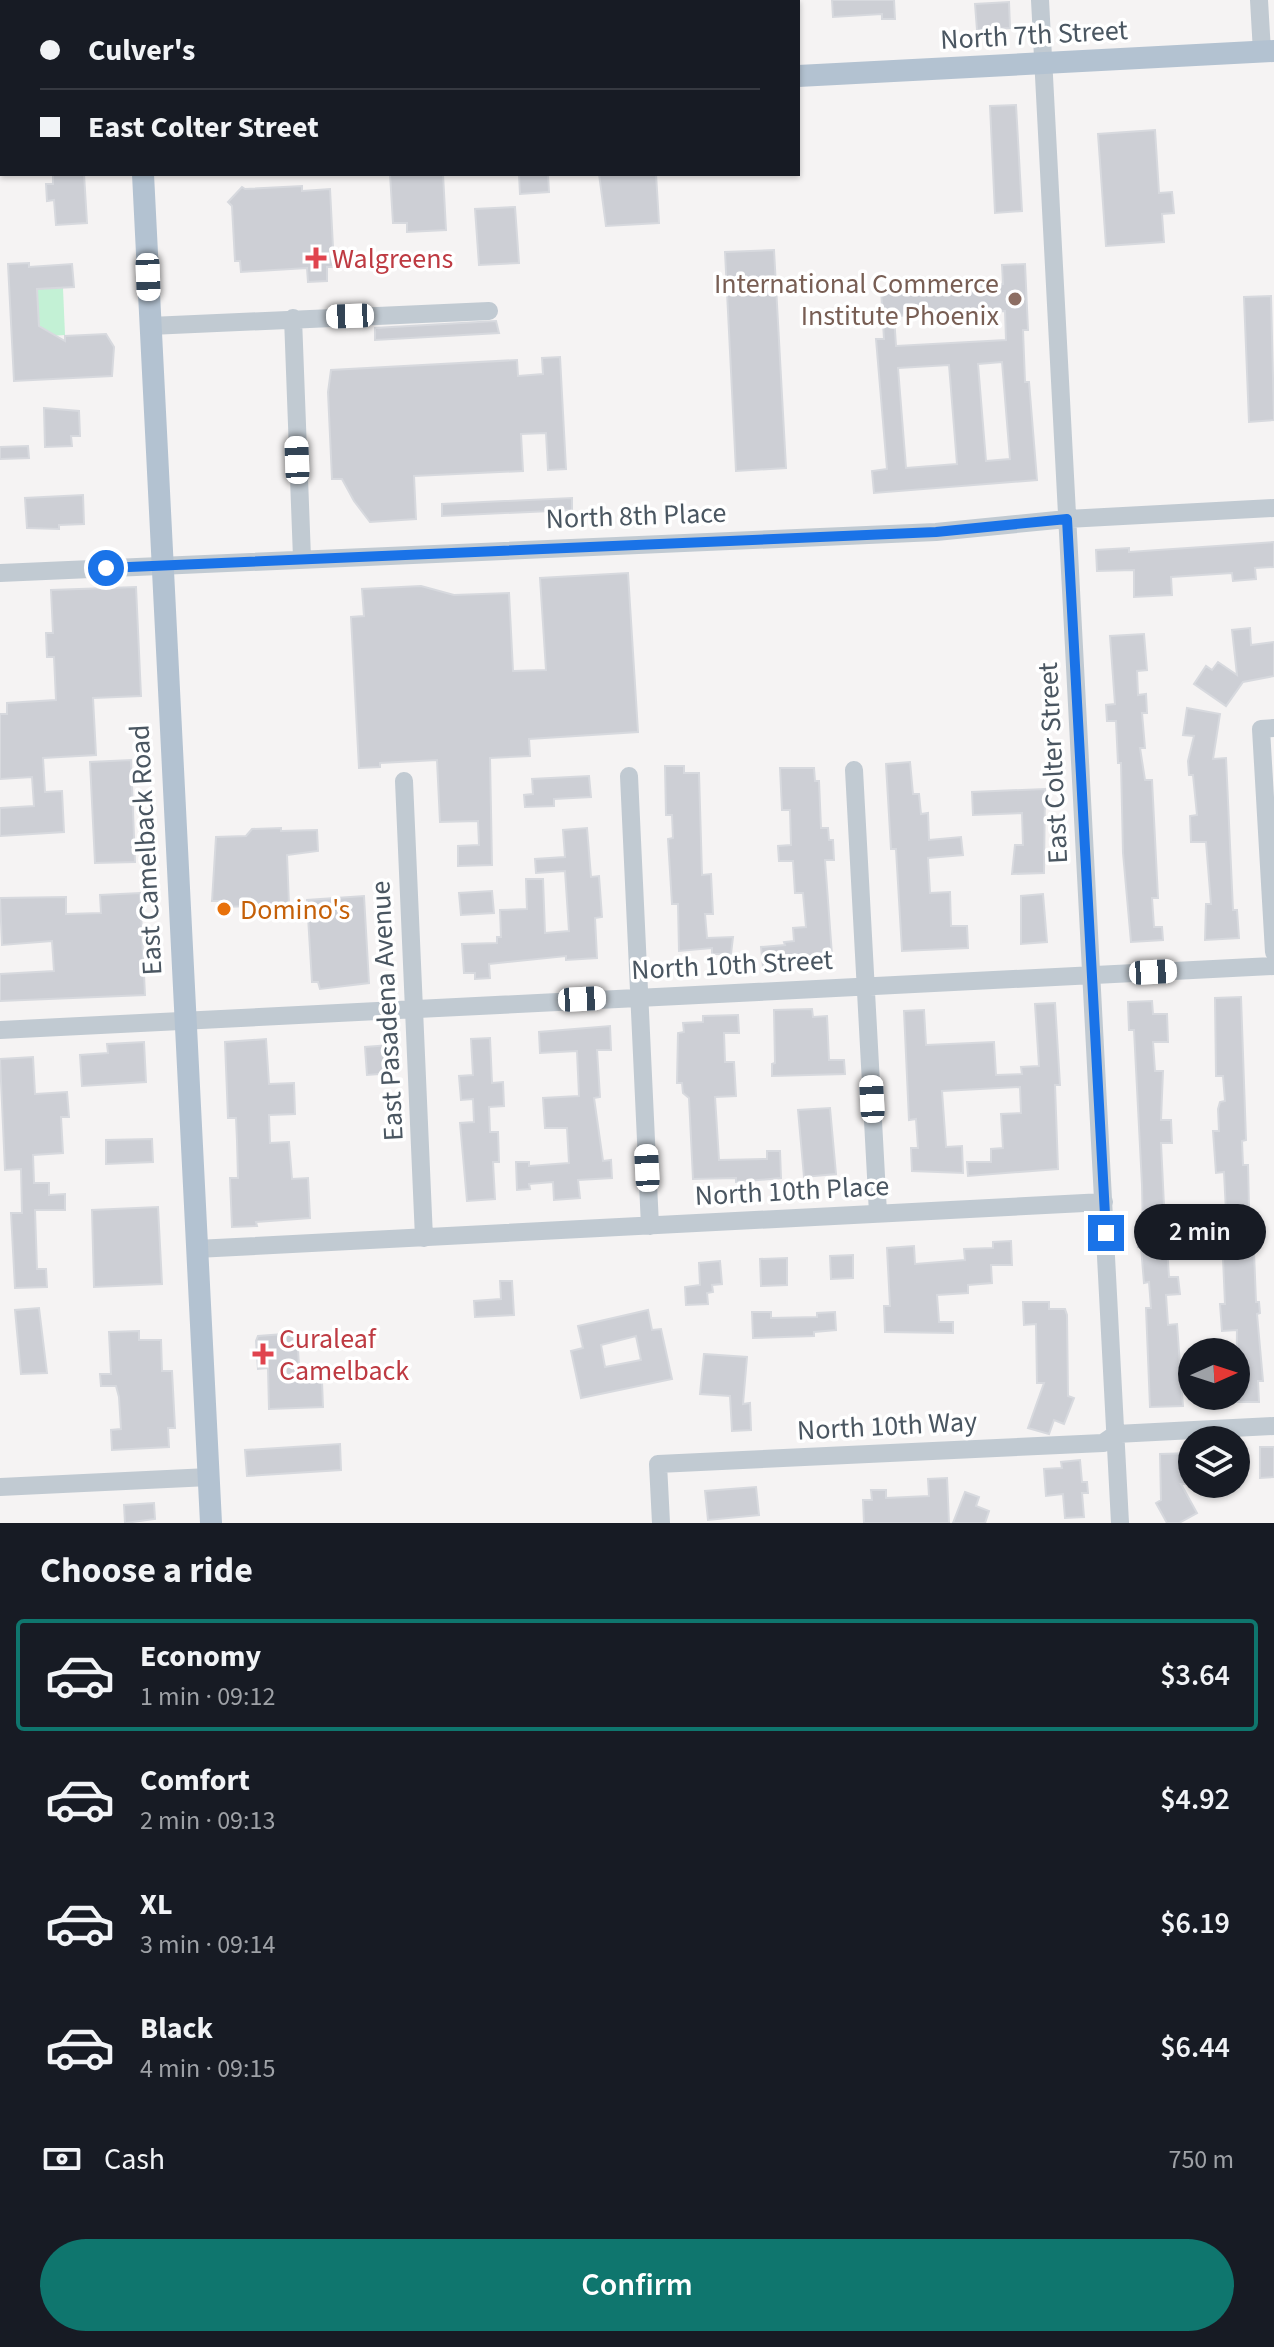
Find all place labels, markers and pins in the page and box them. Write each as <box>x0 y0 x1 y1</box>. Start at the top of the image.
place label: Walgreens <box>332 239 453 279</box>
marker: Walgreens <box>307 249 325 267</box>
place label: International Commerce Institute Phoenix <box>714 264 1000 336</box>
marker: International Commerce Institute Phoenix <box>1006 290 1024 308</box>
place label: Domino's <box>240 890 350 930</box>
marker: Domino's <box>215 900 233 918</box>
place label: Curaleaf Camelback <box>279 1319 409 1391</box>
marker: Curaleaf Camelback <box>254 1345 272 1363</box>

